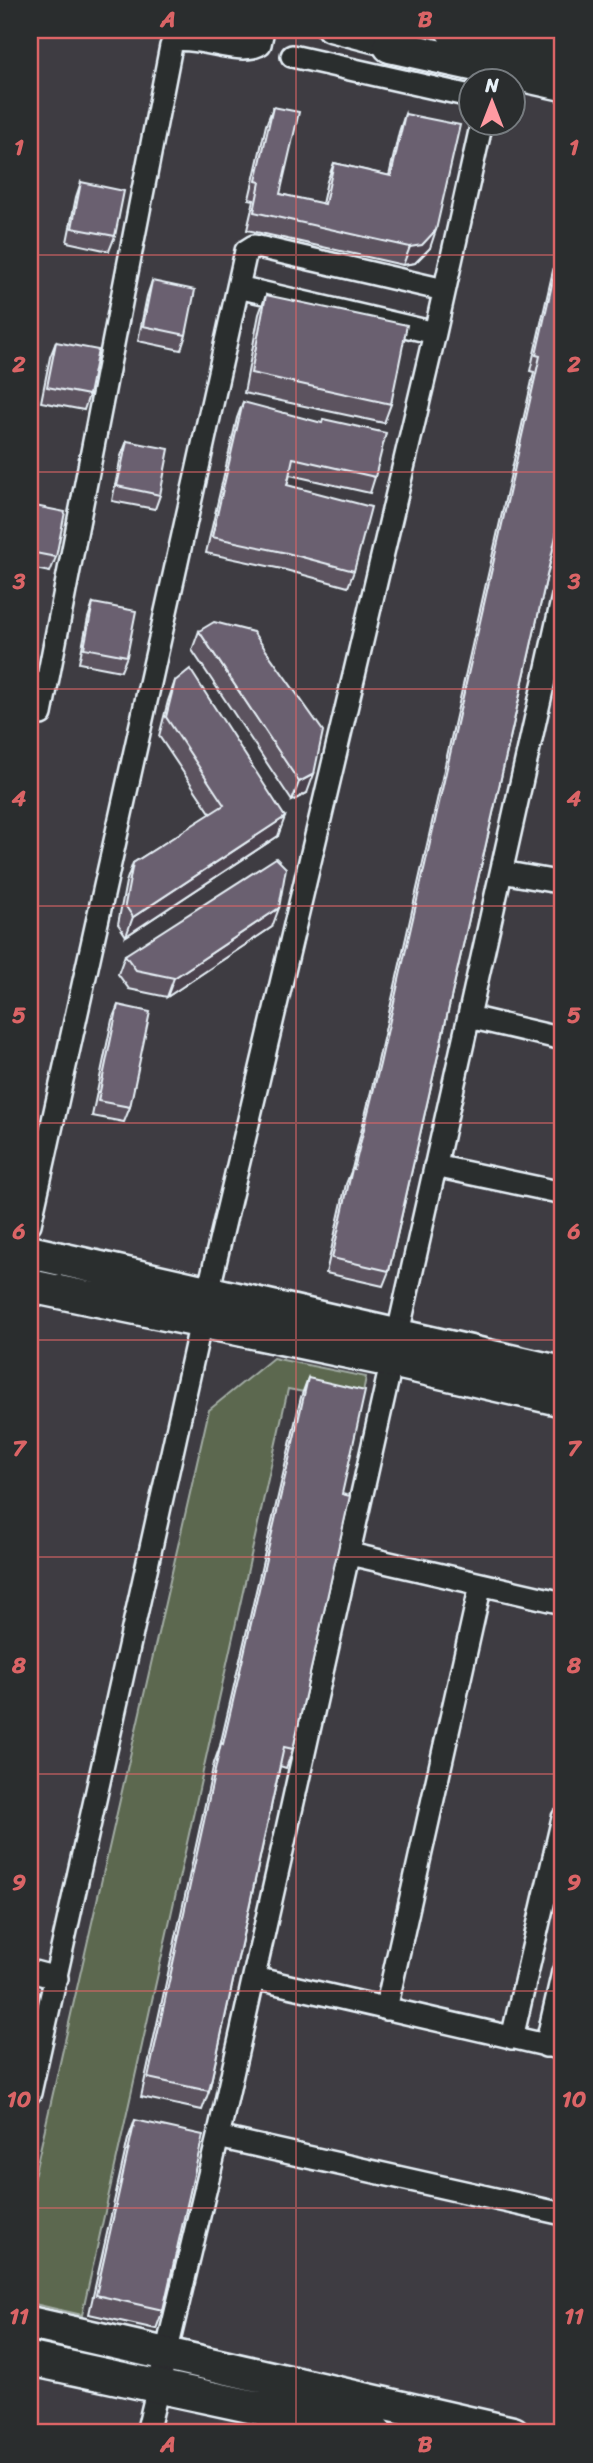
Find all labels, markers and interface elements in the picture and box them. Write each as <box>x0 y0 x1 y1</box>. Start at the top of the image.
text: A <box>159 0 176 40</box>
text: B <box>418 0 433 40</box>
north arrow <box>456 66 526 136</box>
text: N <box>484 69 499 102</box>
text: 1 <box>14 127 24 168</box>
text: 1 <box>569 127 579 168</box>
text: 2 <box>11 344 26 385</box>
text: 2 <box>566 344 581 385</box>
text: 3 <box>12 561 26 602</box>
text: 3 <box>567 561 581 602</box>
text: 4 <box>11 778 27 819</box>
text: 4 <box>566 778 582 819</box>
text: 5 <box>12 995 26 1036</box>
text: 5 <box>567 995 581 1036</box>
text: 6 <box>11 1211 26 1252</box>
text: 6 <box>566 1211 581 1252</box>
text: 7 <box>12 1428 27 1469</box>
text: 7 <box>567 1428 582 1469</box>
text: 8 <box>11 1645 26 1686</box>
text: 8 <box>566 1645 581 1686</box>
text: 9 <box>12 1862 26 1903</box>
text: 9 <box>567 1862 581 1903</box>
text: 10 <box>7 2079 32 2120</box>
text: 10 <box>562 2079 587 2120</box>
text: 11 <box>9 2296 29 2337</box>
text: 11 <box>564 2296 584 2337</box>
text: A <box>159 2424 176 2463</box>
text: B <box>418 2424 433 2463</box>

